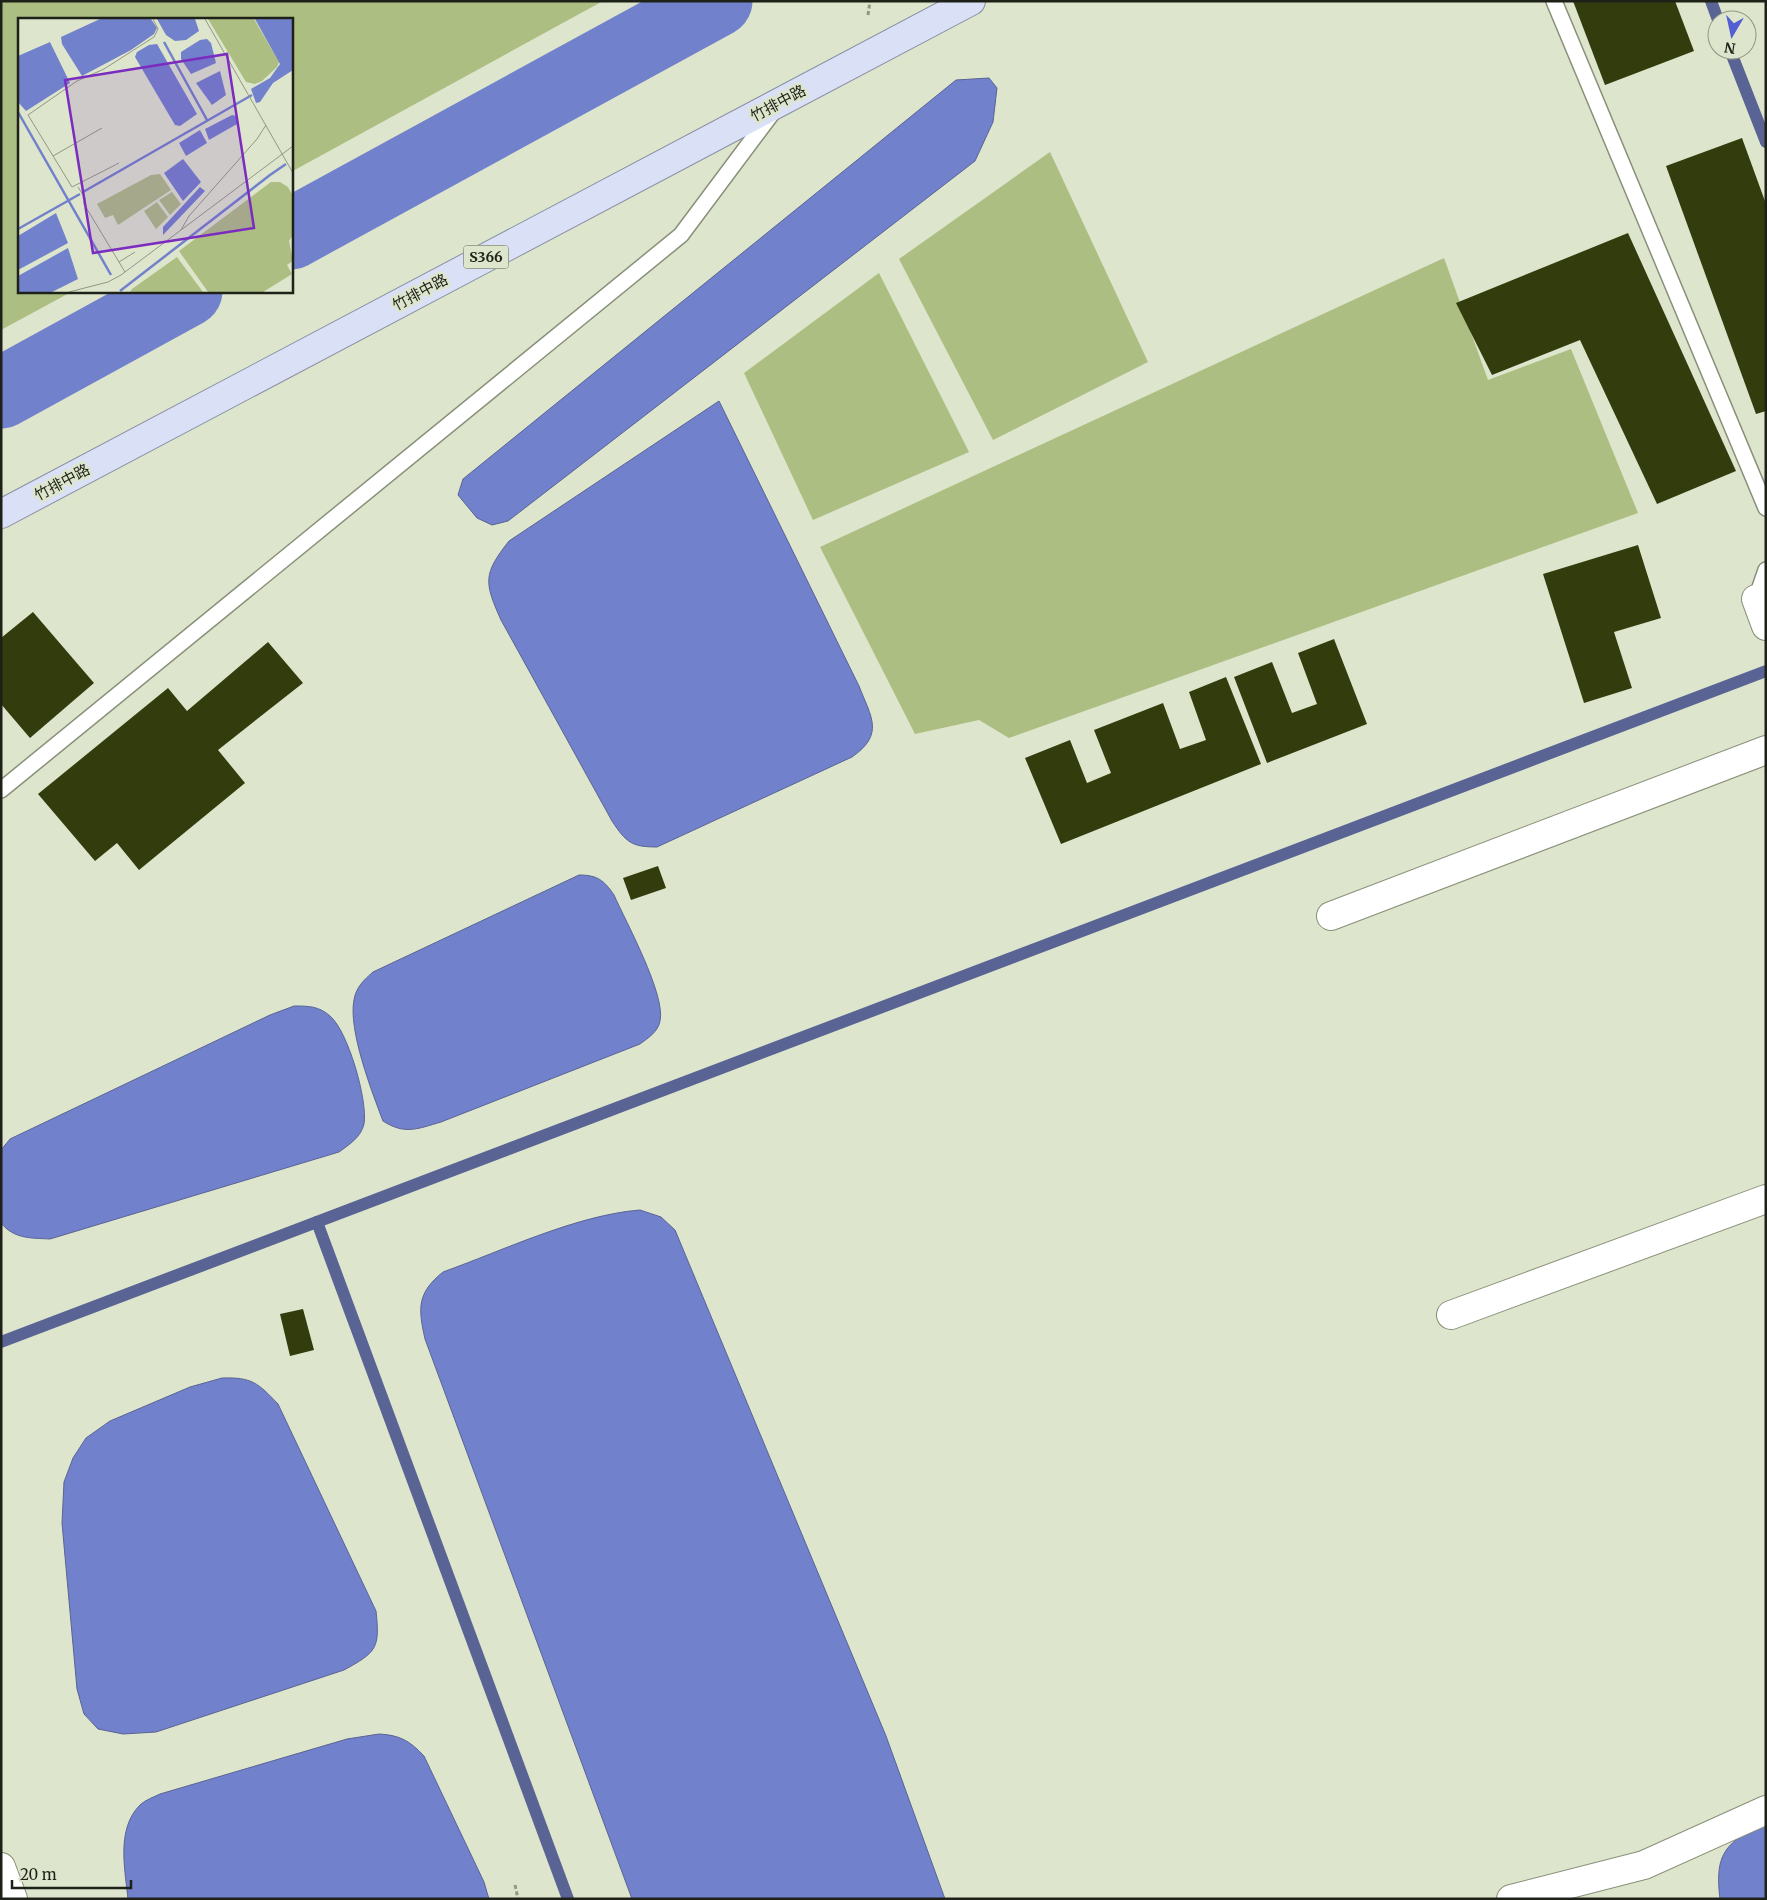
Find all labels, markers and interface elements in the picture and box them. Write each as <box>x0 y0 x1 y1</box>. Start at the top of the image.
north arrow <box>1707 10 1757 60</box>
inset map <box>18 18 292 292</box>
text: N <box>1723 38 1737 58</box>
street label: 竹排中路 <box>747 81 809 125</box>
road number: S366 <box>464 246 508 268</box>
street label: 竹排中路 <box>389 270 451 314</box>
street label: 竹排中路 <box>31 460 93 504</box>
scale bar <box>12 1858 131 1890</box>
text: 20 m <box>20 1865 57 1884</box>

